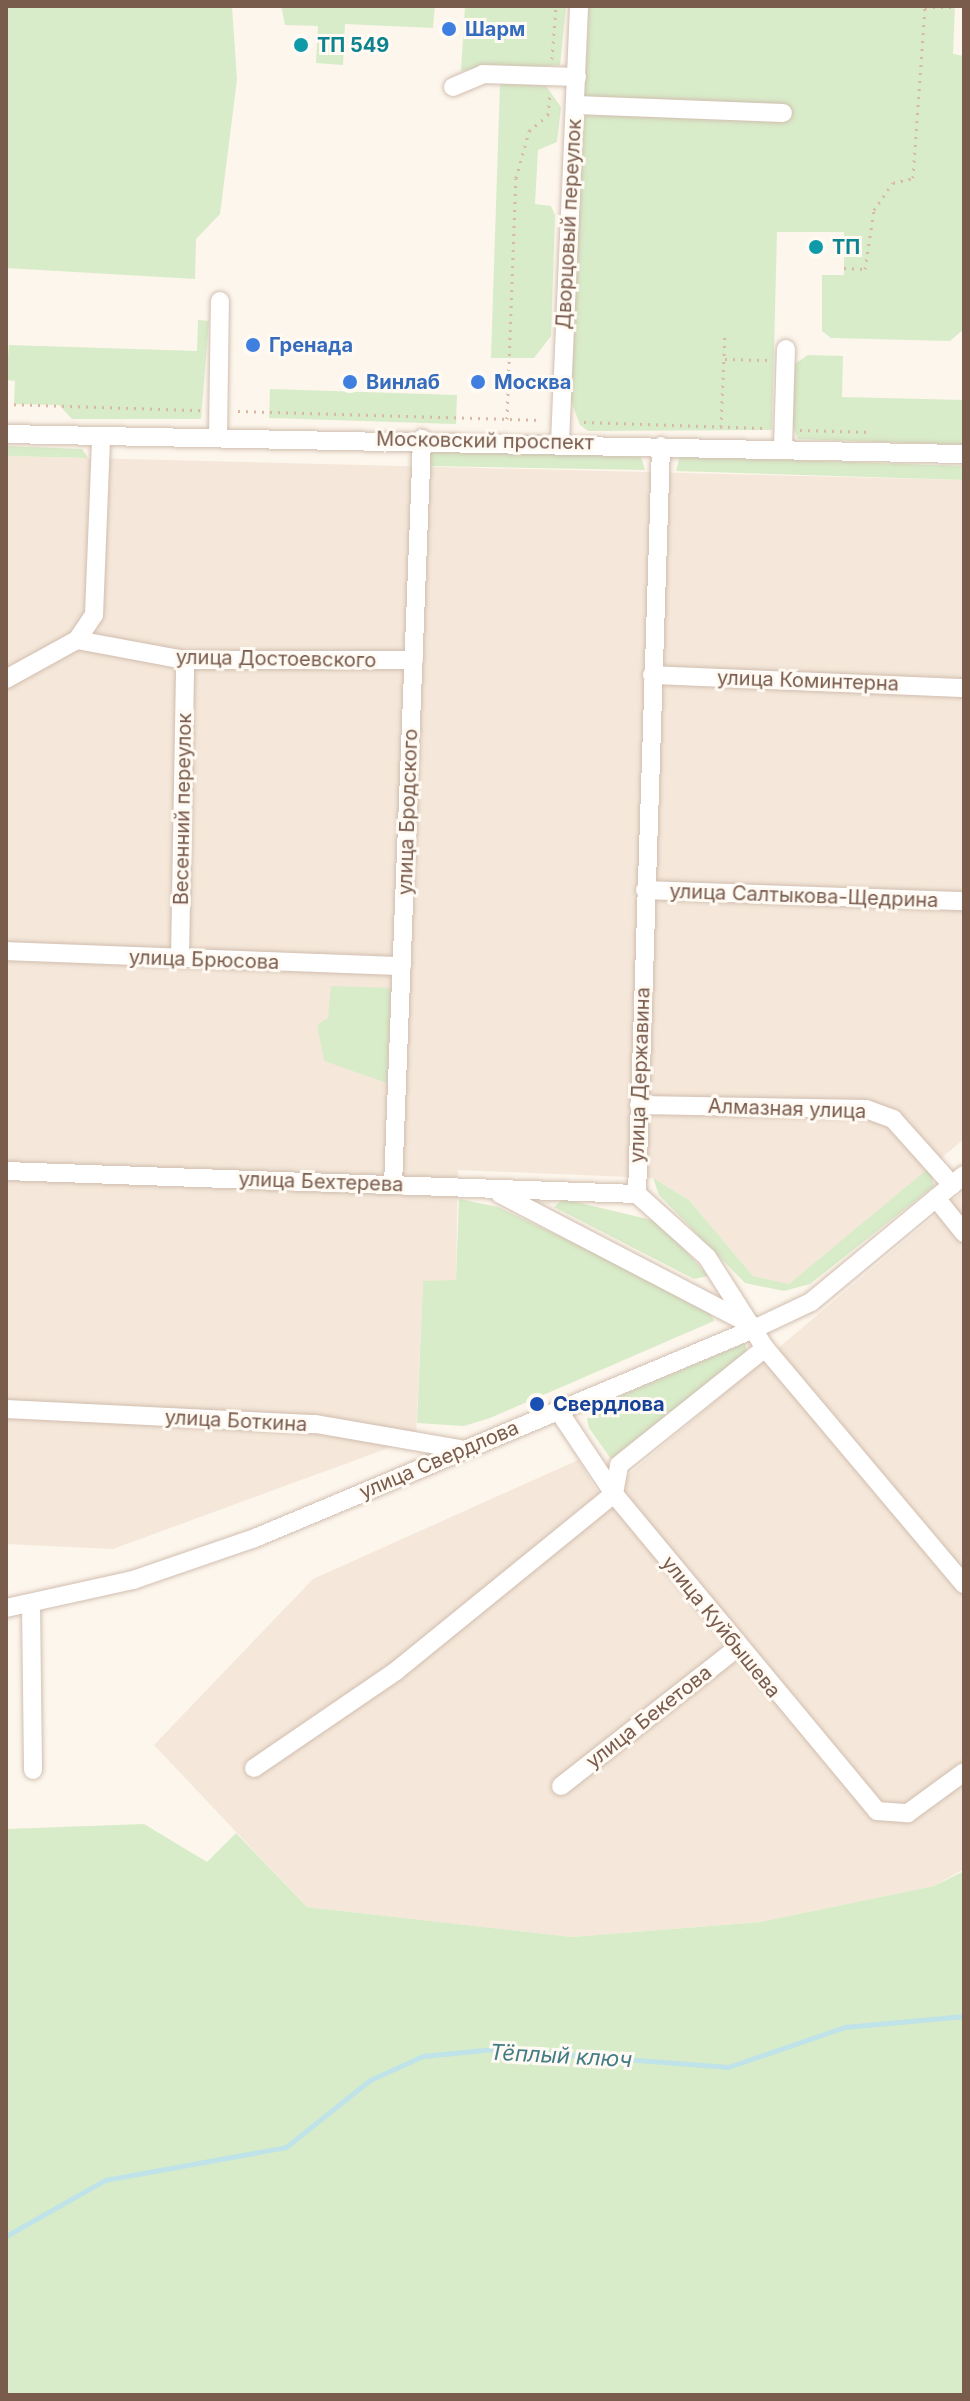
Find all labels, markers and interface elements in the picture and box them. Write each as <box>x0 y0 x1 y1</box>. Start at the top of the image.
place label: Шарм <box>465 17 525 41</box>
marker: Шарм <box>440 20 458 38</box>
place label: ТП 549 <box>317 33 389 57</box>
marker: ТП 549 <box>292 36 310 54</box>
street label: Дворцовый переулок <box>551 118 587 330</box>
place label: ТП <box>832 235 860 259</box>
marker: ТП <box>807 238 825 256</box>
place label: Гренада <box>269 333 353 357</box>
marker: Гренада <box>244 336 262 354</box>
place label: Винлаб <box>366 370 440 394</box>
place label: Москва <box>494 370 571 394</box>
marker: Винлаб <box>341 373 359 391</box>
marker: Москва <box>469 373 487 391</box>
street label: Московский проспект <box>376 427 594 455</box>
street label: улица Достоевского <box>176 645 376 673</box>
street label: улица Коминтерна <box>717 666 899 696</box>
street label: Весенний переулок <box>169 713 197 905</box>
street label: улица Бродского <box>393 728 423 896</box>
street label: улица Салтыкова-Щедрина <box>669 879 939 913</box>
street label: улица Брюсова <box>128 945 280 975</box>
street label: улица Державина <box>625 987 655 1163</box>
street label: Алмазная улица <box>707 1094 867 1124</box>
street label: улица Бехтерева <box>238 1167 404 1197</box>
place label: Свердлова <box>553 1392 665 1416</box>
marker: Свердлова <box>528 1395 546 1413</box>
street label: улица Боткина <box>164 1405 308 1437</box>
street label: улица Свердлова <box>356 1416 522 1504</box>
street label: улица Куйбышева <box>656 1551 786 1703</box>
street label: улица Бекетова <box>581 1661 717 1773</box>
water label: Тёплый ключ <box>489 2039 633 2073</box>

